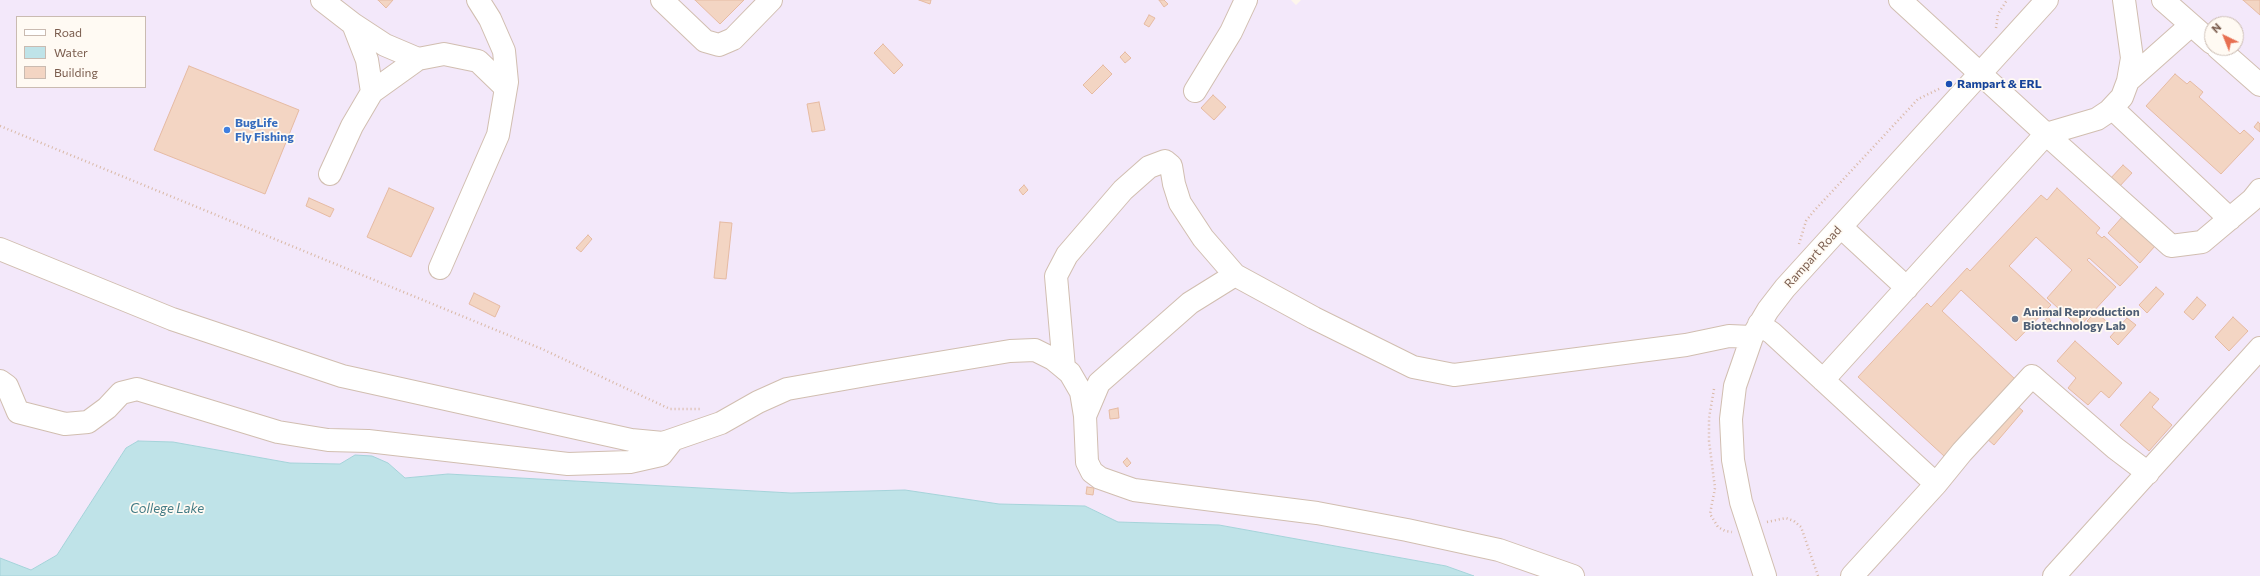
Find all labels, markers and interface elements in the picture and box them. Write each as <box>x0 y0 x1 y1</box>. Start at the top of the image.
legend <box>16 16 146 88</box>
north arrow <box>2204 16 2244 56</box>
text: N <box>2209 20 2224 35</box>
text: Road <box>54 25 82 39</box>
text: Water <box>54 45 88 59</box>
text: Building <box>54 65 98 79</box>
place label: Rampart & ERL <box>1957 77 2042 91</box>
marker: Rampart & ERL <box>1944 79 1954 89</box>
place label: BugLife Fly Fishing <box>235 116 294 144</box>
marker: BugLife Fly Fishing <box>222 125 232 135</box>
street label: Rampart Road <box>1781 223 1845 291</box>
place label: Animal Reproduction Biotechnology Lab <box>2023 305 2140 333</box>
marker: Animal Reproduction Biotechnology Lab <box>2010 314 2020 324</box>
water label: College Lake <box>130 501 204 517</box>

